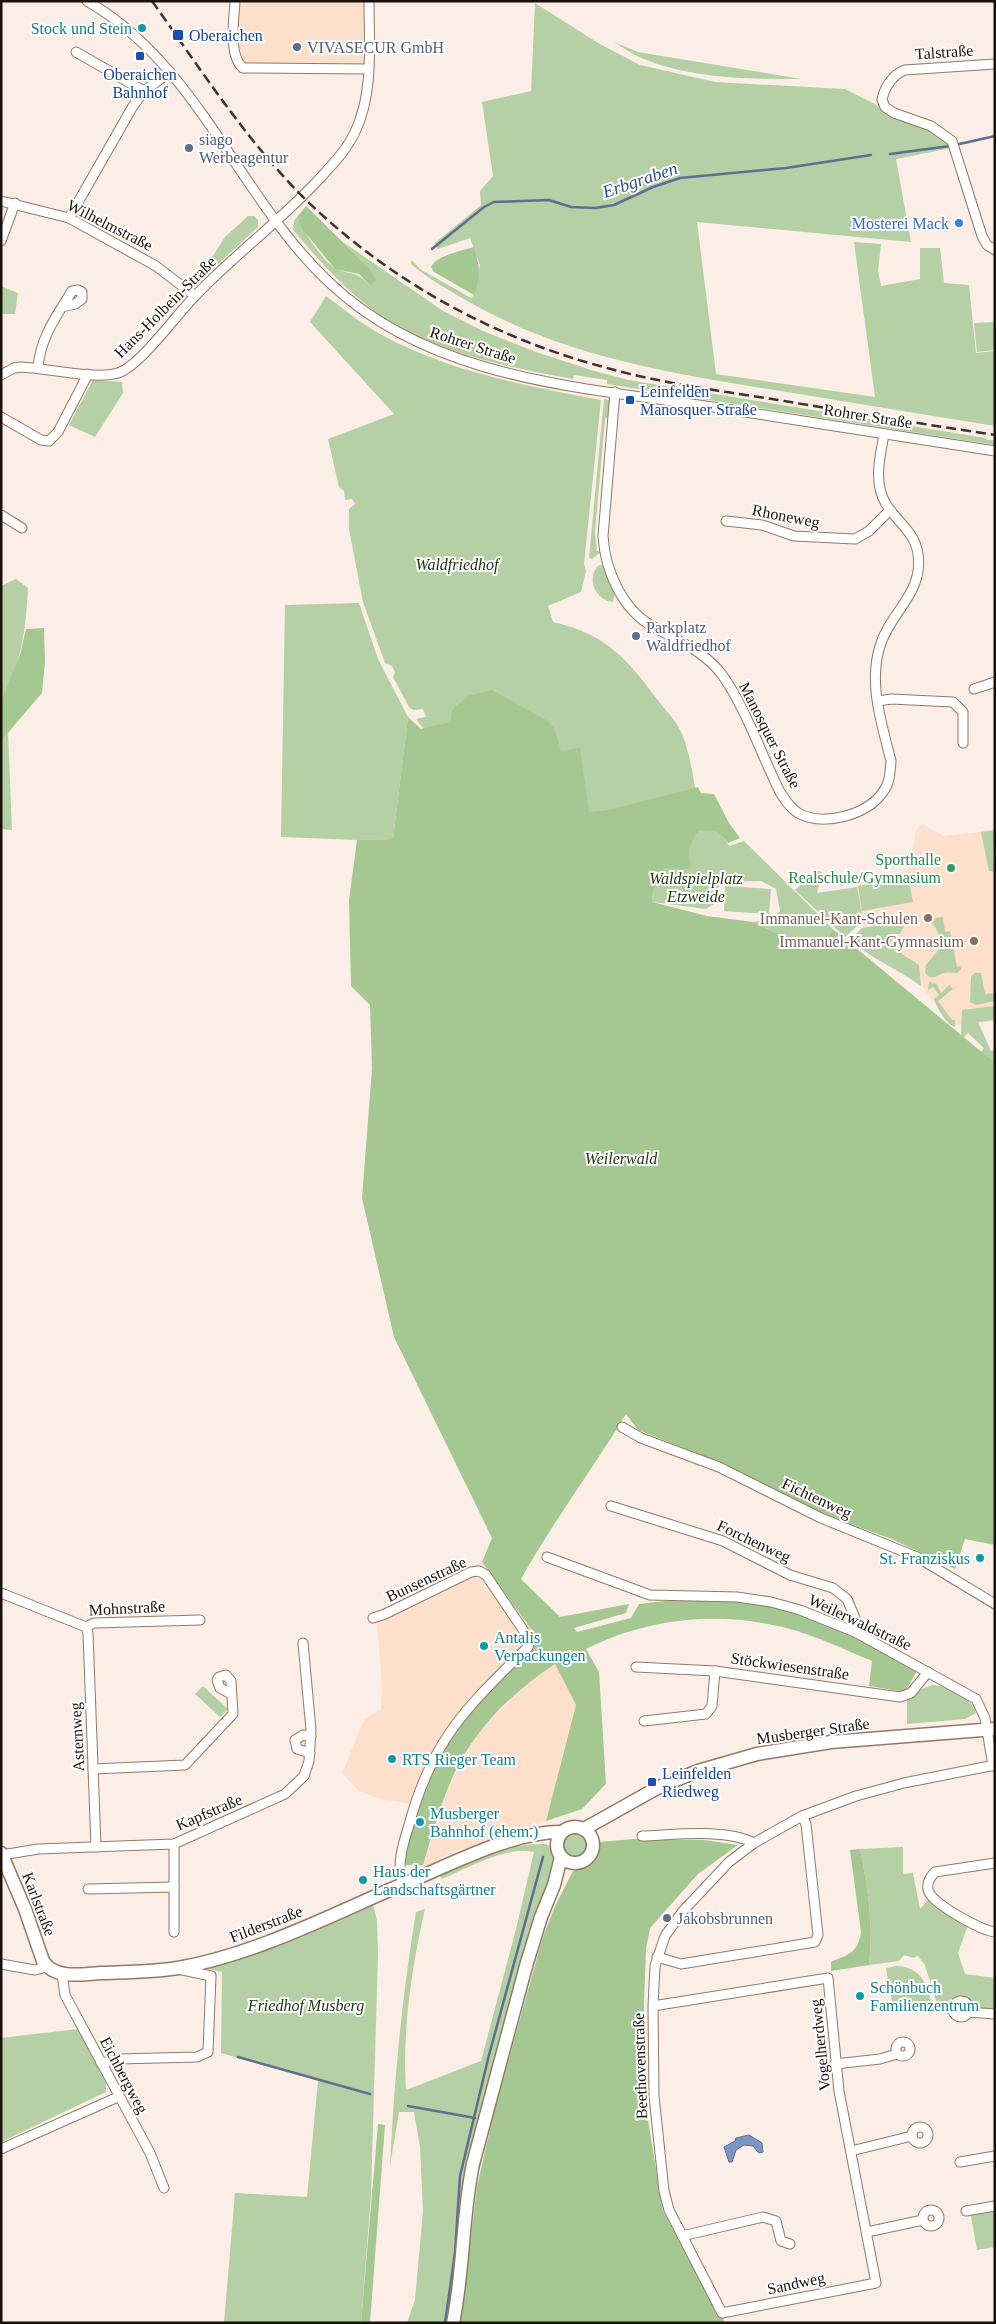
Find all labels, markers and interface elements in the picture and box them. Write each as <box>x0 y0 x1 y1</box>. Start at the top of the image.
place label: Stock und Stein <box>31 20 132 37</box>
marker: Stock und Stein <box>136 22 148 34</box>
place label: Oberaichen <box>189 27 263 44</box>
marker: Oberaichen <box>171 28 185 42</box>
place label: VIVASECUR GmbH <box>307 39 445 56</box>
marker: VIVASECUR GmbH <box>291 41 303 53</box>
street label: Talstraße <box>914 41 974 63</box>
marker: Oberaichen Bahnhof <box>134 50 146 62</box>
place label: Oberaichen Bahnhof <box>103 66 177 101</box>
place label: siago Werbeagentur <box>199 131 289 167</box>
marker: siago Werbeagentur <box>183 142 195 154</box>
water label: Erbgraben <box>599 158 680 202</box>
street label: Wilhelmstraße <box>64 196 156 254</box>
place label: Mosterei Mack <box>852 215 949 232</box>
marker: Mosterei Mack <box>953 217 965 229</box>
street label: Hans-Holbein-Straße <box>111 253 219 361</box>
street label: Rohrer Straße <box>428 323 518 367</box>
place label: Leinfelden Manosquer Straße <box>640 383 757 419</box>
marker: Leinfelden Manosquer Straße <box>624 394 636 406</box>
street label: Rohrer Straße <box>823 401 913 431</box>
street label: Rhoneweg <box>751 501 821 532</box>
park label: Waldfriedhof <box>416 556 501 574</box>
place label: Parkplatz Waldfriedhof <box>646 619 732 654</box>
marker: Parkplatz Waldfriedhof <box>630 630 642 642</box>
street label: Manosquer Straße <box>735 679 804 791</box>
place label: Sporthalle Realschule/Gymnasium <box>788 851 942 887</box>
marker: Sporthalle Realschule/Gymnasium <box>945 862 957 874</box>
park label: Waldspielplatz Etzweide <box>649 870 744 905</box>
place label: Immanuel-Kant-Schulen <box>760 910 918 927</box>
marker: Immanuel-Kant-Schulen <box>922 912 934 924</box>
place label: Immanuel-Kant-Gymnasium <box>779 933 965 951</box>
marker: Immanuel-Kant-Gymnasium <box>968 935 980 947</box>
park label: Weilerwald <box>585 1150 658 1167</box>
street label: Fichtenweg <box>779 1475 854 1522</box>
street label: Forchenweg <box>714 1517 793 1566</box>
place label: St. Franziskus <box>879 1550 970 1567</box>
marker: St. Franziskus <box>974 1552 986 1564</box>
street label: Bunsenstraße <box>383 1553 469 1605</box>
street label: Weilerwaldstraße <box>806 1591 914 1653</box>
street label: Mohnstraße <box>88 1598 166 1618</box>
place label: Antalis Verpackungen <box>494 1629 586 1665</box>
marker: Antalis Verpackungen <box>478 1640 490 1652</box>
street label: Stöckwiesenstraße <box>730 1649 850 1683</box>
street label: Asternweg <box>67 1702 88 1772</box>
street label: Musberger Straße <box>755 1715 871 1748</box>
place label: RTS Rieger Team <box>402 1751 517 1769</box>
marker: RTS Rieger Team <box>386 1753 398 1765</box>
place label: Leinfelden Riedweg <box>662 1765 731 1801</box>
marker: Leinfelden Riedweg <box>646 1776 658 1788</box>
street label: Kapfstraße <box>173 1790 245 1834</box>
place label: Musberger Bahnhof (ehem.) <box>430 1805 538 1841</box>
marker: Musberger Bahnhof (ehem.) <box>414 1816 426 1828</box>
place label: Haus der Landschaftsgärtner <box>373 1863 496 1899</box>
street label: Karlstraße <box>19 1870 59 1938</box>
marker: Haus der Landschaftsgärtner <box>357 1874 369 1886</box>
street label: Filderstraße <box>227 1902 305 1946</box>
place label: Jakobsbrunnen <box>677 1910 773 1927</box>
marker: Jakobsbrunnen <box>661 1912 673 1924</box>
place label: Schönbuch Familienzentrum <box>870 1979 980 2014</box>
marker: Schönbuch Familienzentrum <box>854 1990 866 2002</box>
park label: Friedhof Musberg <box>247 1997 364 2015</box>
street label: Vogelherdweg <box>807 1998 834 2092</box>
street label: Beethovenstraße <box>630 2012 650 2120</box>
street label: Eichbergweg <box>96 2034 151 2117</box>
street label: Sandweg <box>766 2269 827 2298</box>

